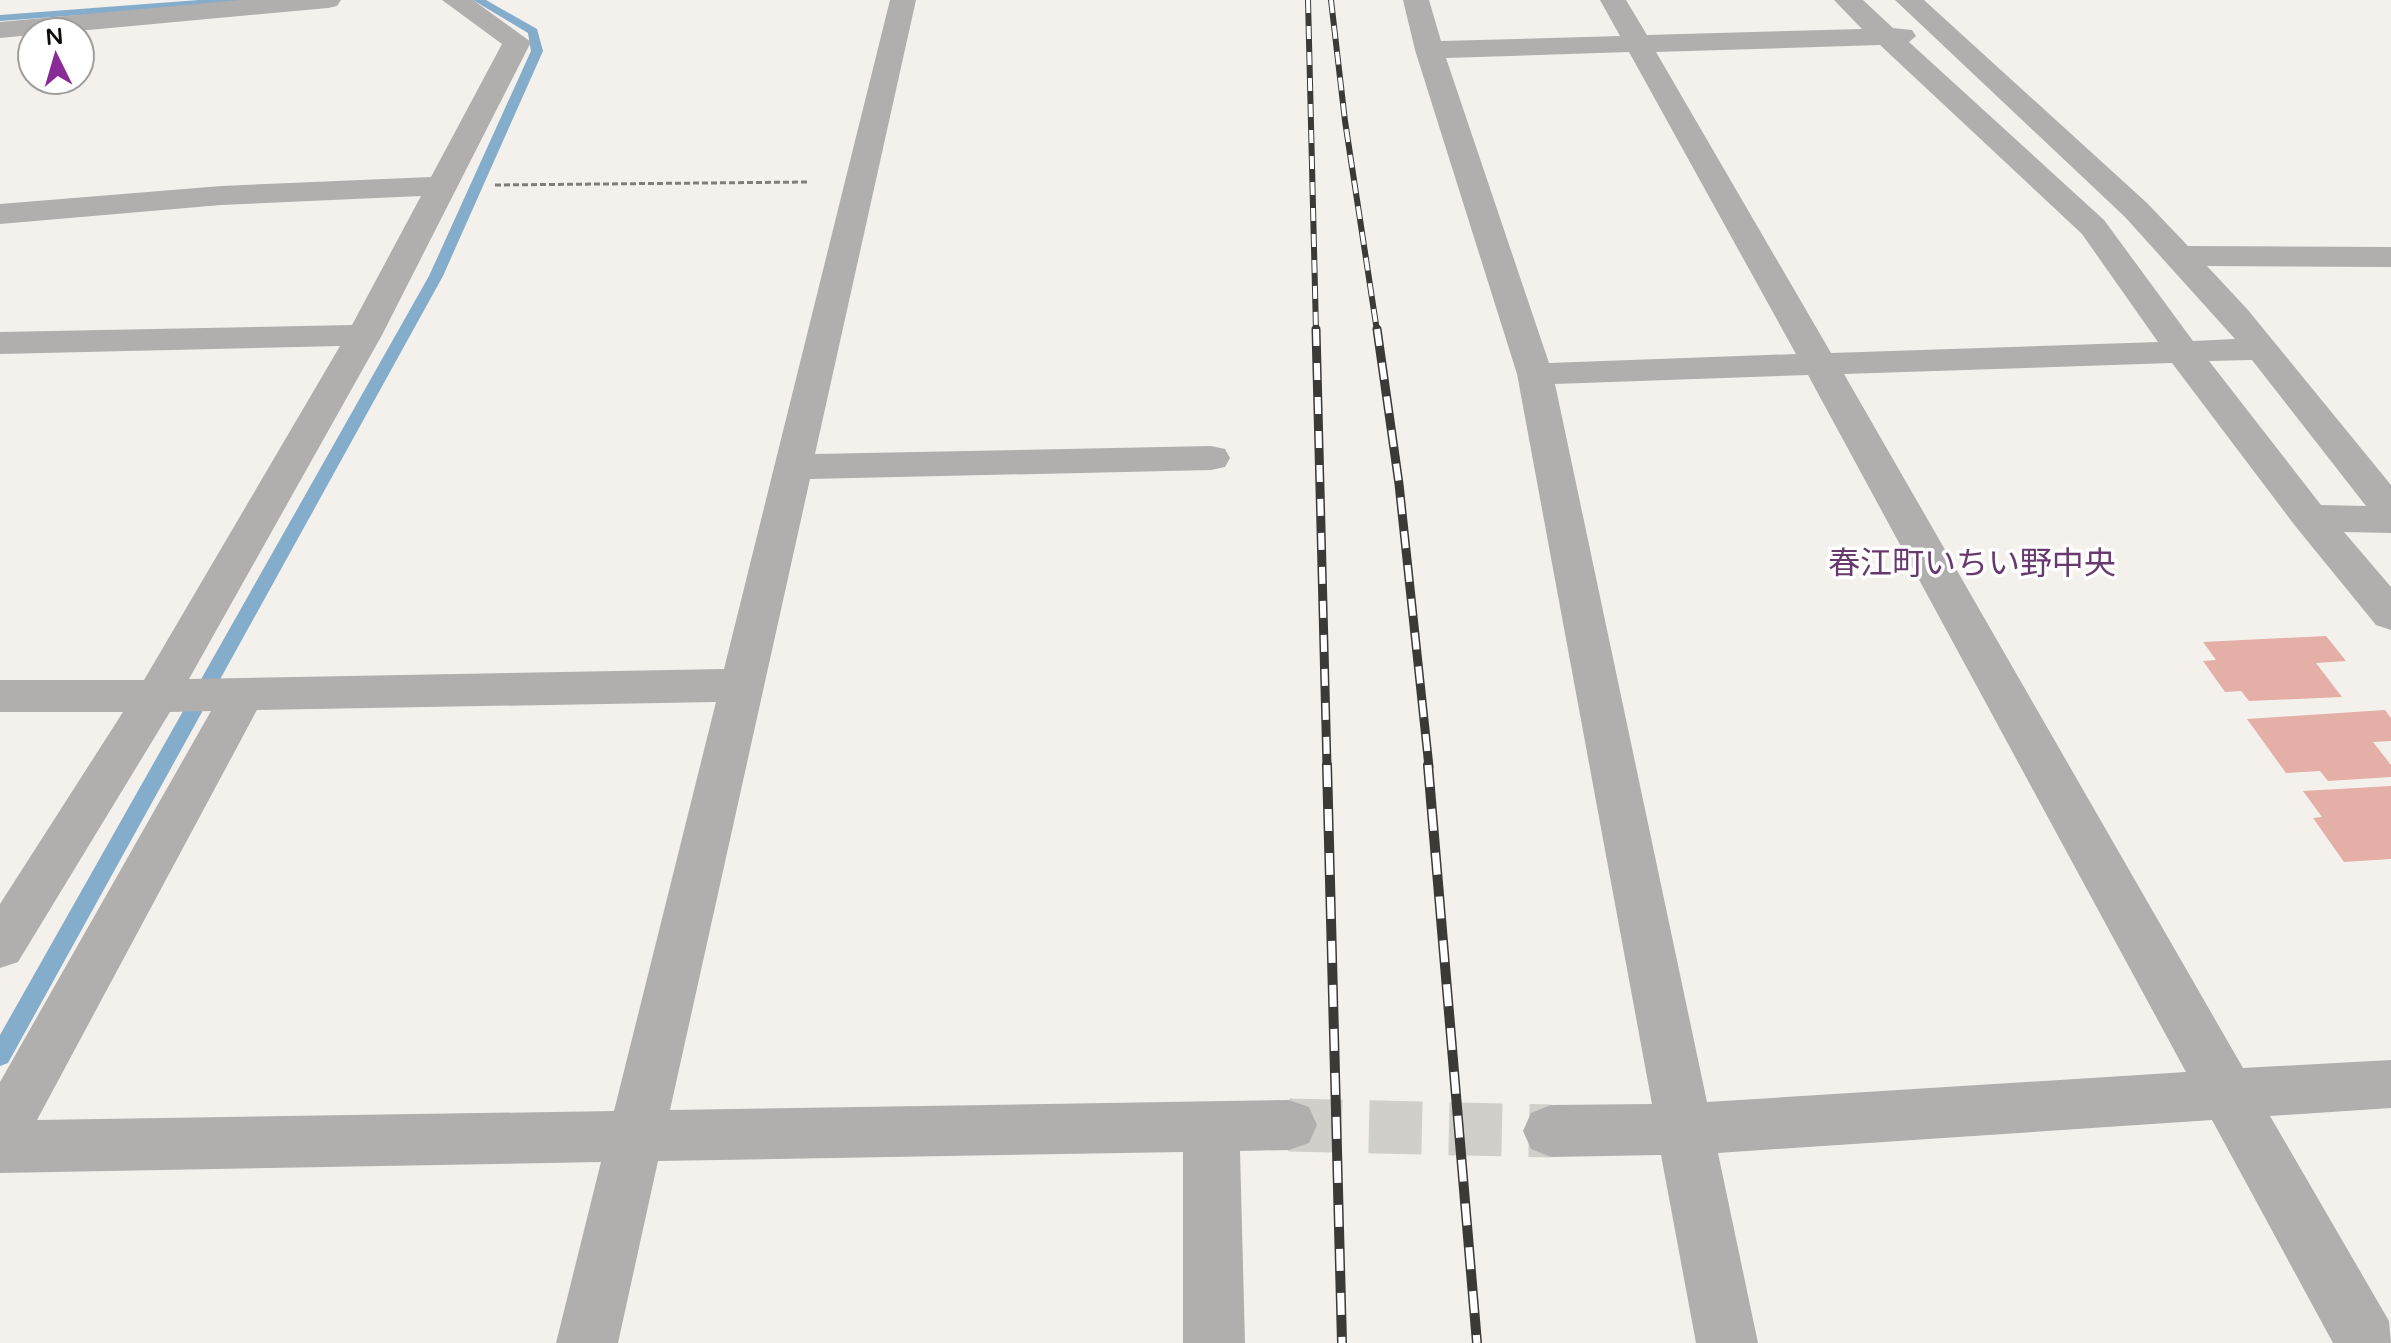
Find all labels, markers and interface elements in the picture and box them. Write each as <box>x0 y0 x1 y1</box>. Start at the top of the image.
north arrow <box>16 16 96 96</box>
text: N <box>44 23 64 51</box>
district label: 春江町いちい野中央 <box>1828 545 2116 583</box>

